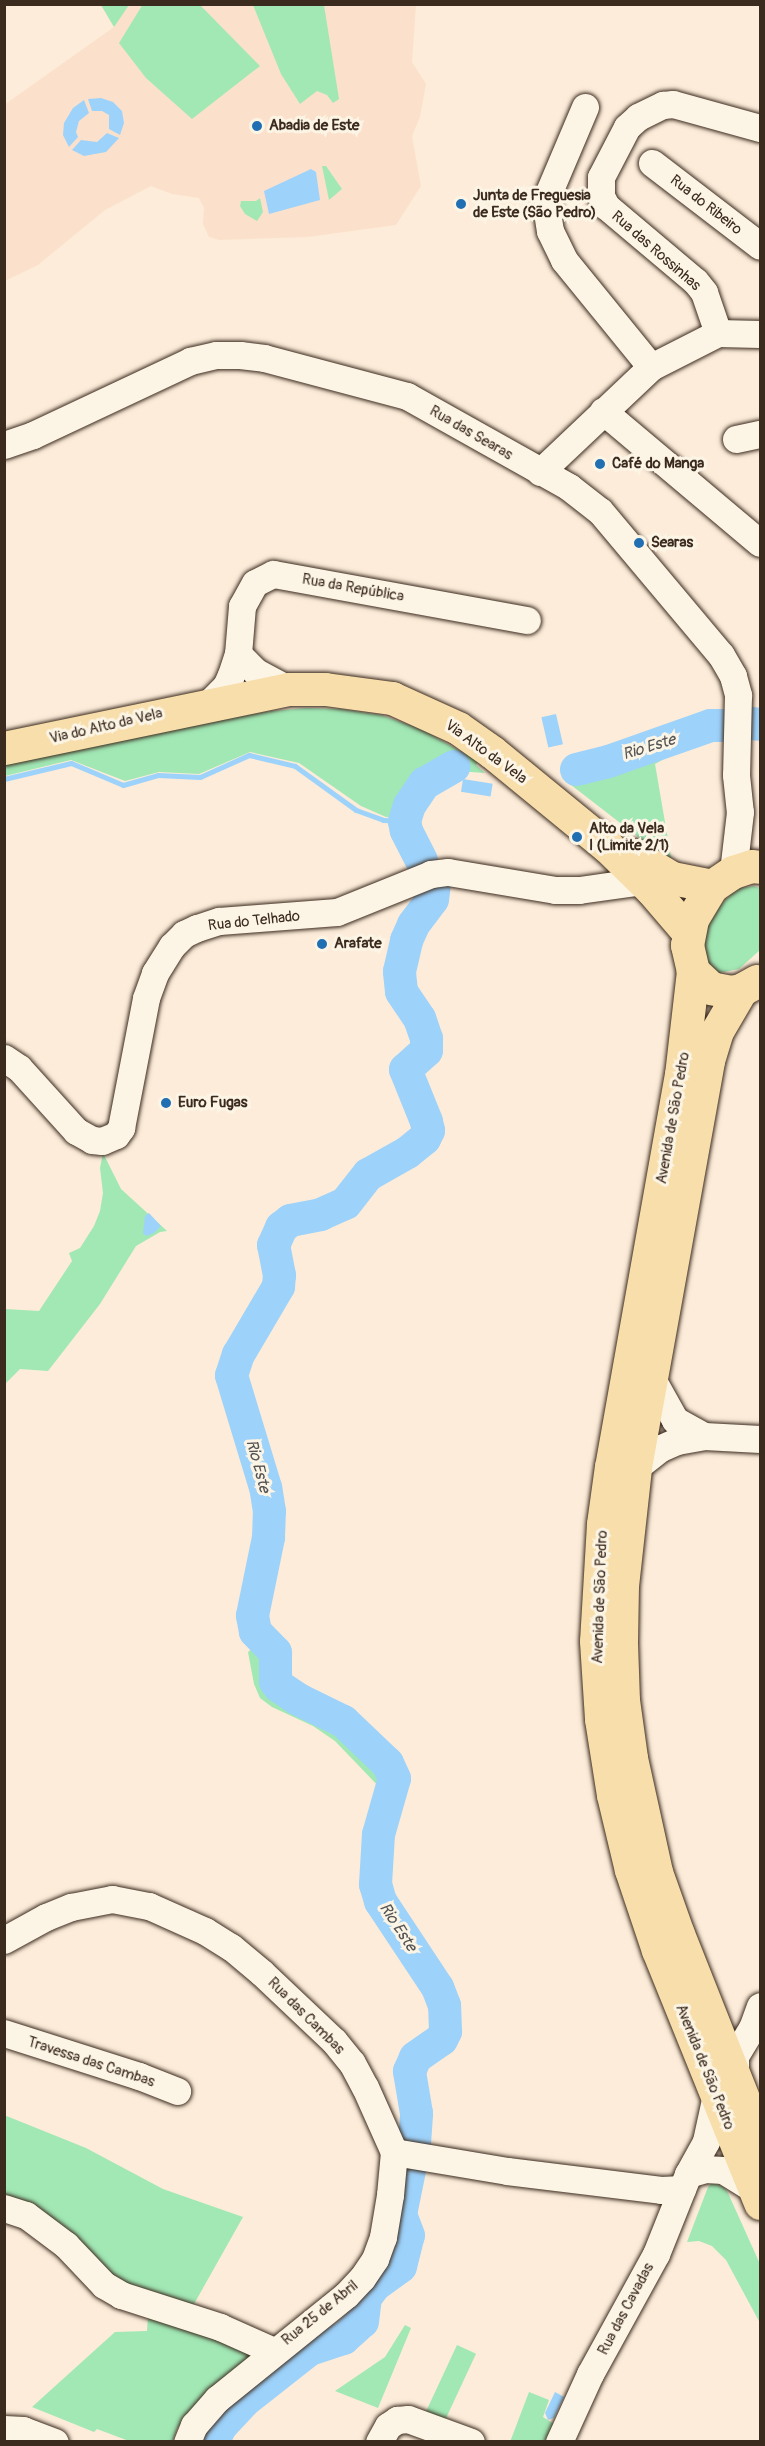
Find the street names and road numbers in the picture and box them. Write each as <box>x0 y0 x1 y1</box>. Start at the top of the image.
street label: Rua do Ribeiro <box>666 171 746 239</box>
street label: Rua das Rossinhas <box>608 207 704 295</box>
street label: Rua das Searas <box>426 402 516 464</box>
street label: Rua da República <box>301 570 405 606</box>
street label: Via do Alto da Vela <box>48 704 164 748</box>
street label: Via Alto da Vela <box>441 716 531 788</box>
street label: Rua do Telhado <box>207 907 301 935</box>
street label: Avenida de São Pedro <box>653 1051 693 1185</box>
street label: Avenida de São Pedro <box>589 1530 611 1664</box>
street label: Rua das Cambas <box>264 1974 348 2058</box>
street label: Avenida de São Pedro <box>672 2002 738 2132</box>
street label: Travessa das Cambas <box>25 2033 157 2091</box>
street label: Rua das Cavadas <box>594 2260 658 2358</box>
street label: Rua 25 de Abril <box>278 2277 362 2349</box>

